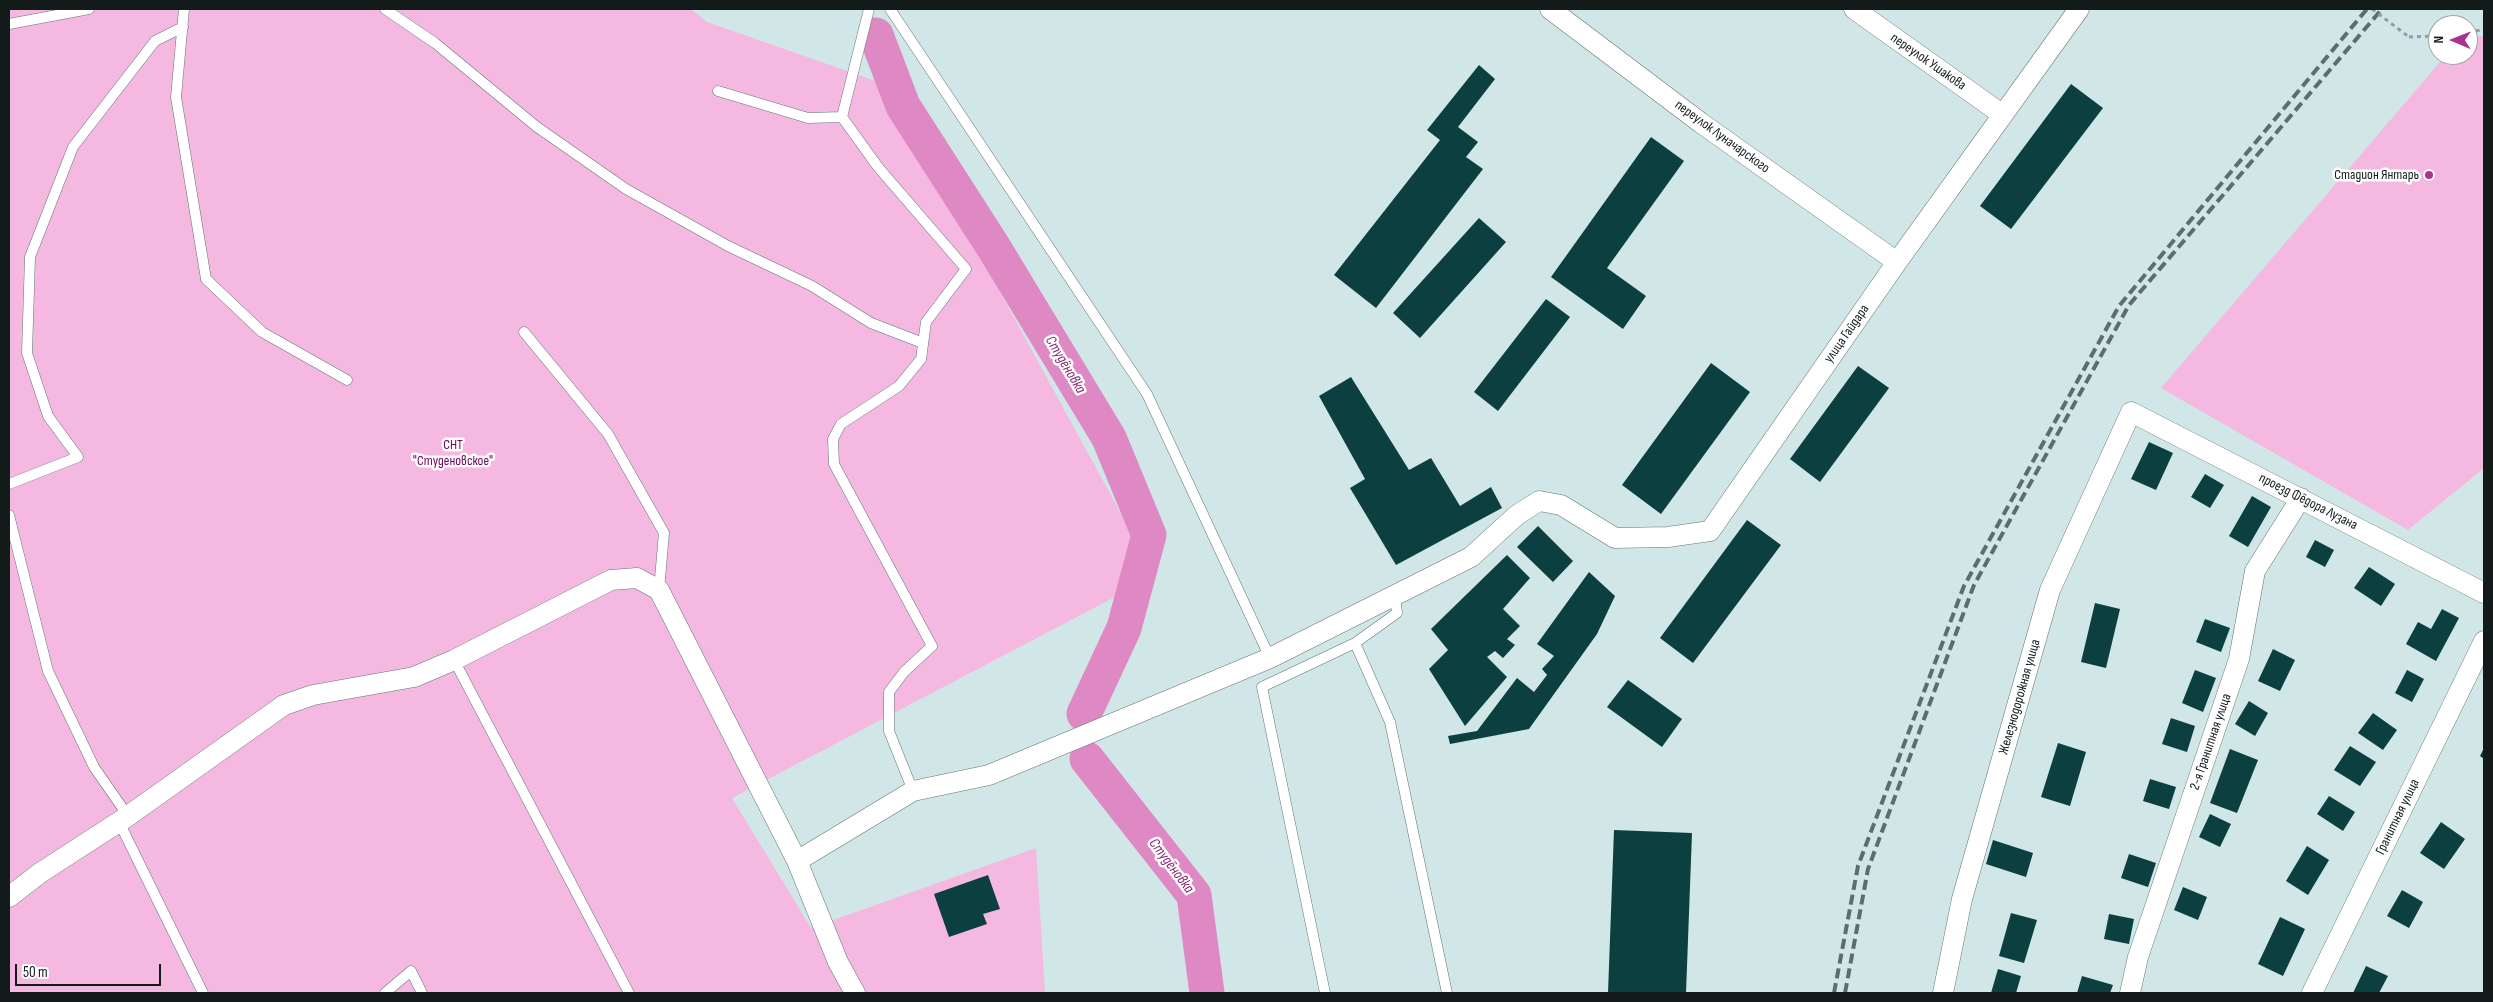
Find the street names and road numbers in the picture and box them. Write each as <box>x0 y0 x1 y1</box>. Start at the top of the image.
street label: переулок Ушакова <box>1887 30 1969 94</box>
street label: переулок Луначарского <box>1671 97 1773 177</box>
street label: улица Гайдара <box>1821 302 1873 366</box>
street label: проезд Фёдора Лузана <box>2256 470 2360 534</box>
street label: Железнодорожная улица <box>1996 638 2044 756</box>
street label: 2-я Гранитная улица <box>2187 692 2235 792</box>
street label: Гранитная улица <box>2372 776 2424 858</box>

